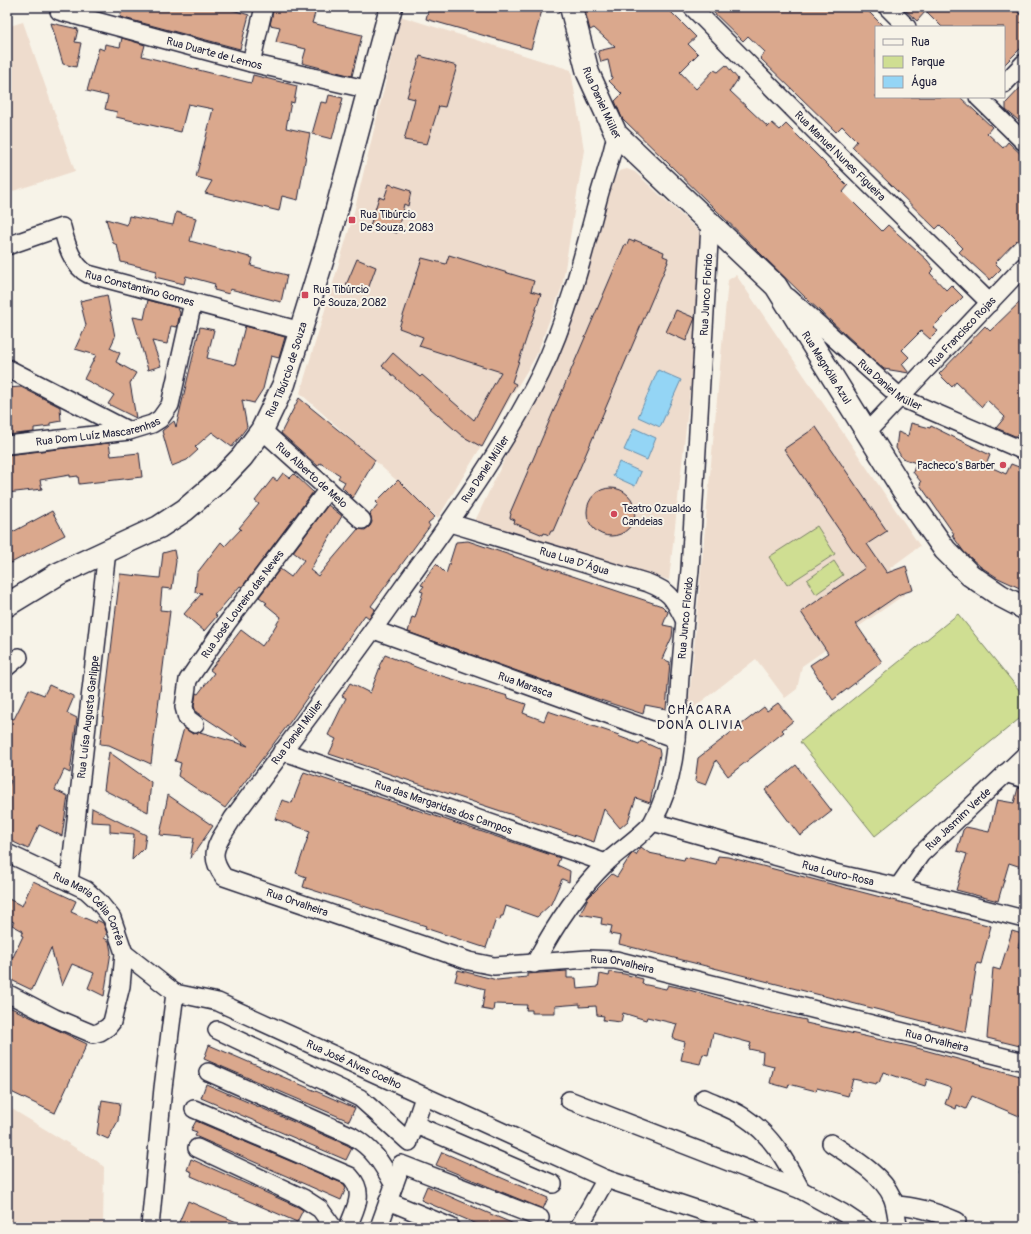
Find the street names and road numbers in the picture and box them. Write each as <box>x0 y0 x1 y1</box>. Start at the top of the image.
street label: Rua Duarte de Lemos <box>165 34 263 72</box>
street label: Rua Daniel Müller <box>580 66 624 142</box>
street label: Rua Manuel Nunes Figueira <box>792 108 888 204</box>
street label: Rua Junco Florido <box>698 253 715 336</box>
street label: Rua Constantino Gomes <box>84 268 196 309</box>
street label: Rua Francisco Rojas <box>926 294 999 370</box>
street label: Rua Tibúrcio de Souza <box>263 321 310 419</box>
street label: Rua Magnólia Azul <box>799 329 854 407</box>
street label: Rua Daniel Müller <box>855 356 924 413</box>
street label: Rua Dom Luíz Mascarenhas <box>35 415 163 449</box>
street label: Rua Daniel Müller <box>459 433 512 505</box>
street label: Rua Alberto de Melo <box>273 440 350 511</box>
street label: Rua Lua D´Água <box>538 545 611 578</box>
street label: Rua José Loureiro das Neves <box>199 548 287 661</box>
street label: Rua Junco Florido <box>675 576 696 660</box>
street label: Rua Luísa Augusta Garlippe <box>75 654 102 779</box>
street label: Rua Marasca <box>496 669 554 701</box>
street label: Rua Daniel Müller <box>269 697 326 767</box>
street label: Rua das Margaridas dos Campos <box>373 778 514 837</box>
street label: Rua Jasmim Verde <box>923 785 994 853</box>
street label: Rua Louro-Rosa <box>800 858 875 888</box>
street label: Rua Maria Célia Corrêa <box>51 870 127 947</box>
street label: Rua Orvalheira <box>265 886 330 919</box>
street label: Rua Orvalheira <box>590 953 655 976</box>
street label: Rua Orvalheira <box>904 1027 970 1055</box>
street label: Rua José Alves Coelho <box>304 1037 404 1092</box>

